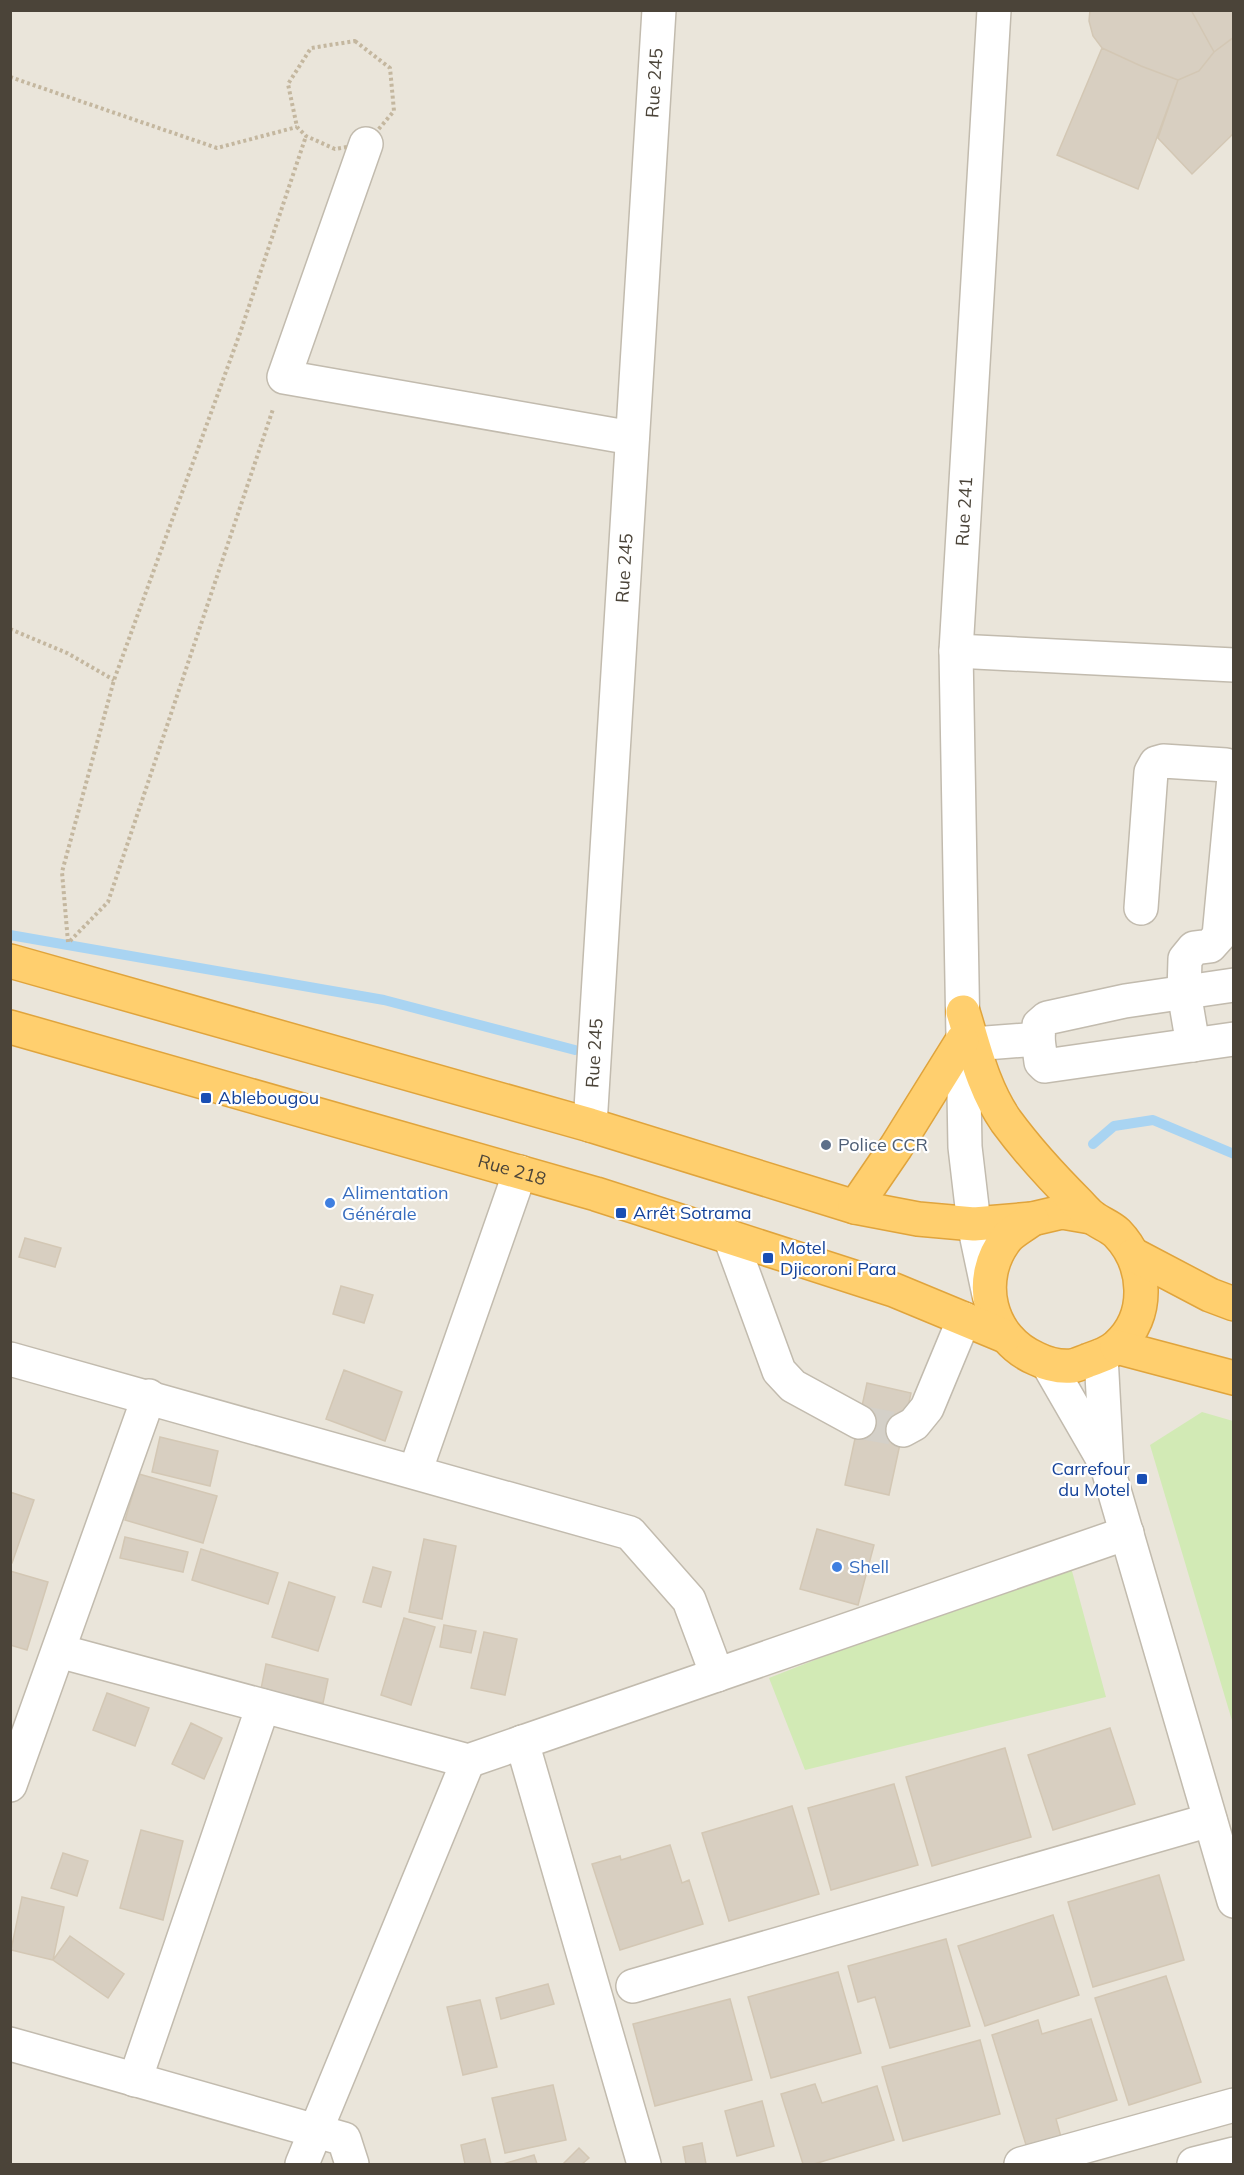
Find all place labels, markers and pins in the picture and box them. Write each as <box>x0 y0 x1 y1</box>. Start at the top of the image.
place label: Ablebougou <box>218 1086 319 1109</box>
marker: Ablebougou <box>199 1091 213 1105</box>
place label: Police CCR <box>838 1133 928 1156</box>
marker: Police CCR <box>819 1138 833 1152</box>
place label: Alimentation Générale <box>342 1181 448 1225</box>
marker: Alimentation Générale <box>323 1196 337 1210</box>
place label: Arrêt Sotrama <box>633 1201 752 1224</box>
marker: Arrêt Sotrama <box>614 1206 628 1220</box>
place label: Motel Djicoroni Para <box>780 1236 897 1280</box>
marker: Motel Djicoroni Para <box>761 1251 775 1265</box>
place label: Carrefour du Motel <box>1051 1457 1130 1501</box>
marker: Carrefour du Motel <box>1135 1472 1149 1486</box>
place label: Shell <box>849 1555 889 1578</box>
marker: Shell <box>830 1560 844 1574</box>

